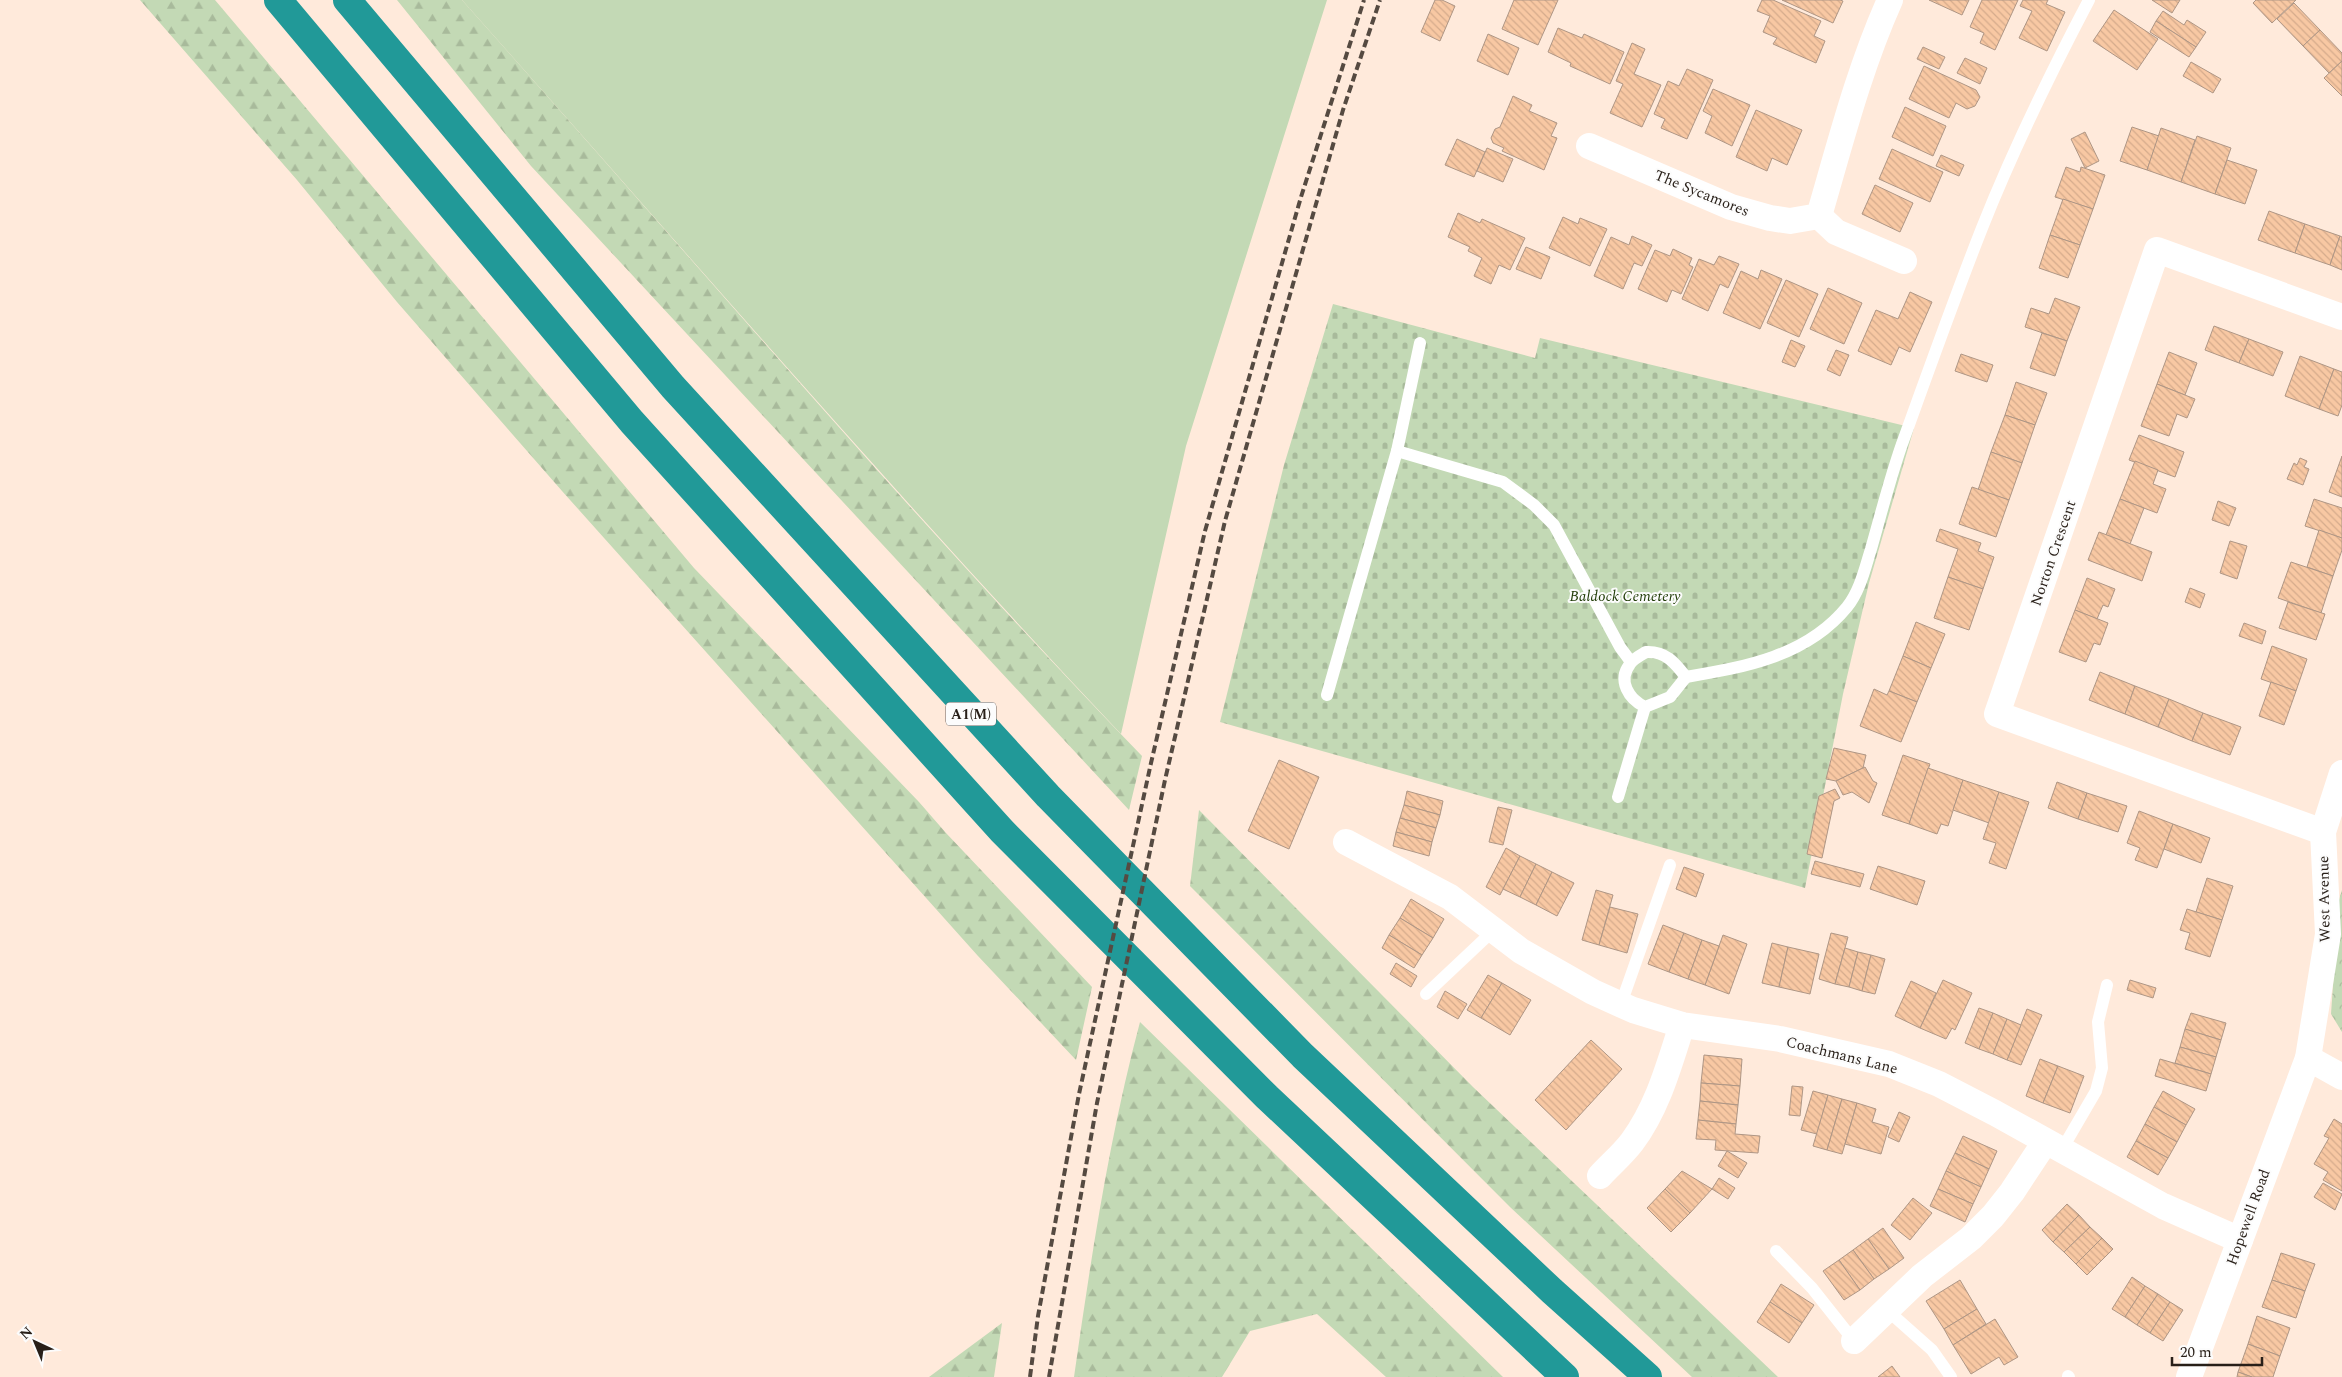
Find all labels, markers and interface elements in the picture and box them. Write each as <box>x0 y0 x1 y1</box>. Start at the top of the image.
street label: The Sycamores <box>1651 164 1753 223</box>
street label: Norton Crescent <box>2025 497 2082 609</box>
park label: Baldock Cemetery <box>1569 585 1681 608</box>
road number: A1(M) <box>946 702 996 726</box>
street label: West Avenue <box>2312 856 2337 942</box>
street label: Coachmans Lane <box>1784 1031 1900 1080</box>
street label: Hopewell Road <box>2220 1166 2277 1269</box>
north arrow <box>10 1317 60 1367</box>
text: N <box>15 1321 38 1345</box>
scale bar <box>2172 1334 2262 1366</box>
text: 20 m <box>2180 1341 2212 1364</box>

